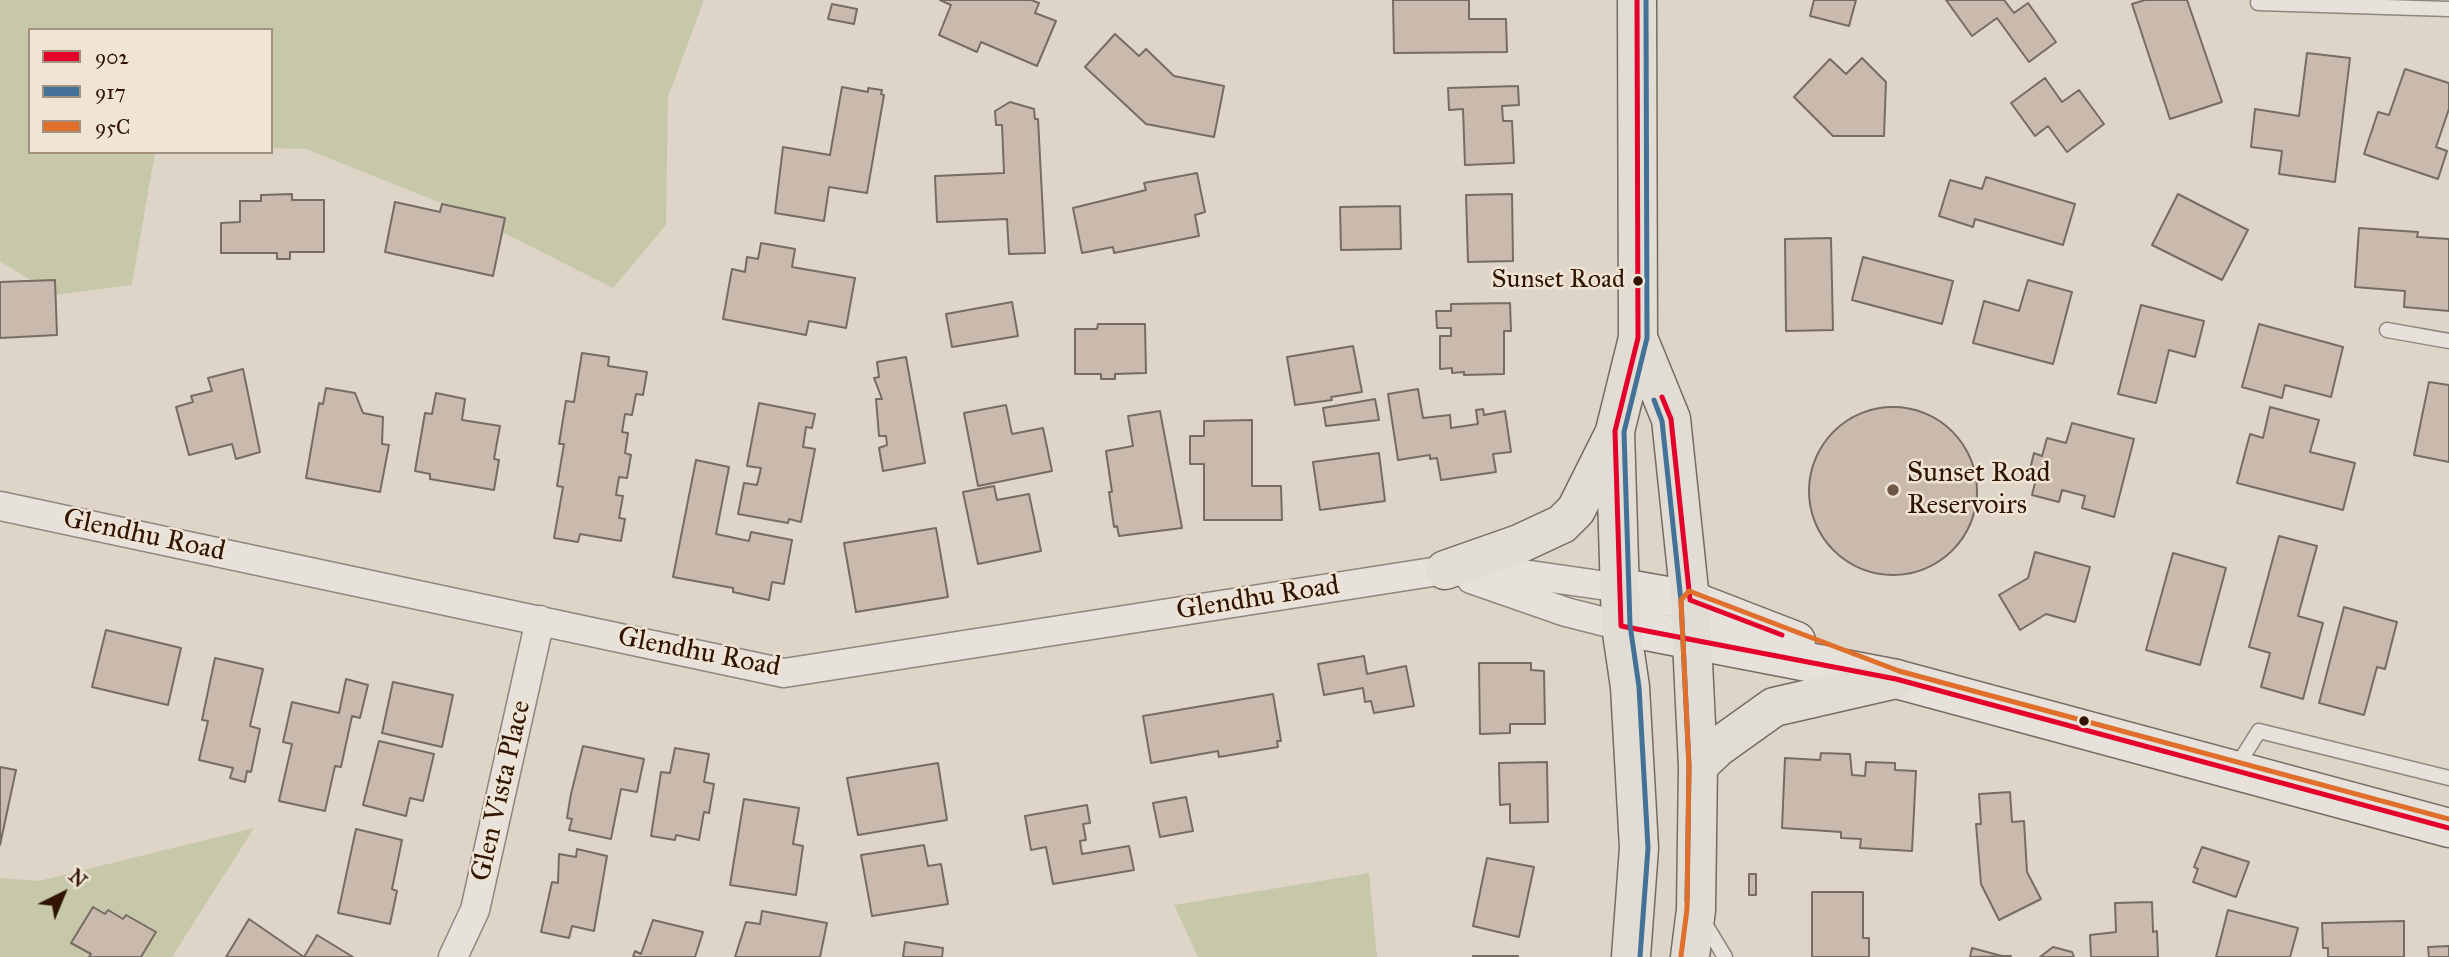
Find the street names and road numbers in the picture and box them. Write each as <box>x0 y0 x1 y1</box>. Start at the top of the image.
street label: Glendhu Road <box>60 502 228 570</box>
street label: Glendhu Road <box>1174 570 1342 628</box>
street label: Glendhu Road <box>615 621 783 685</box>
street label: Glen Vista Place <box>465 697 539 885</box>

